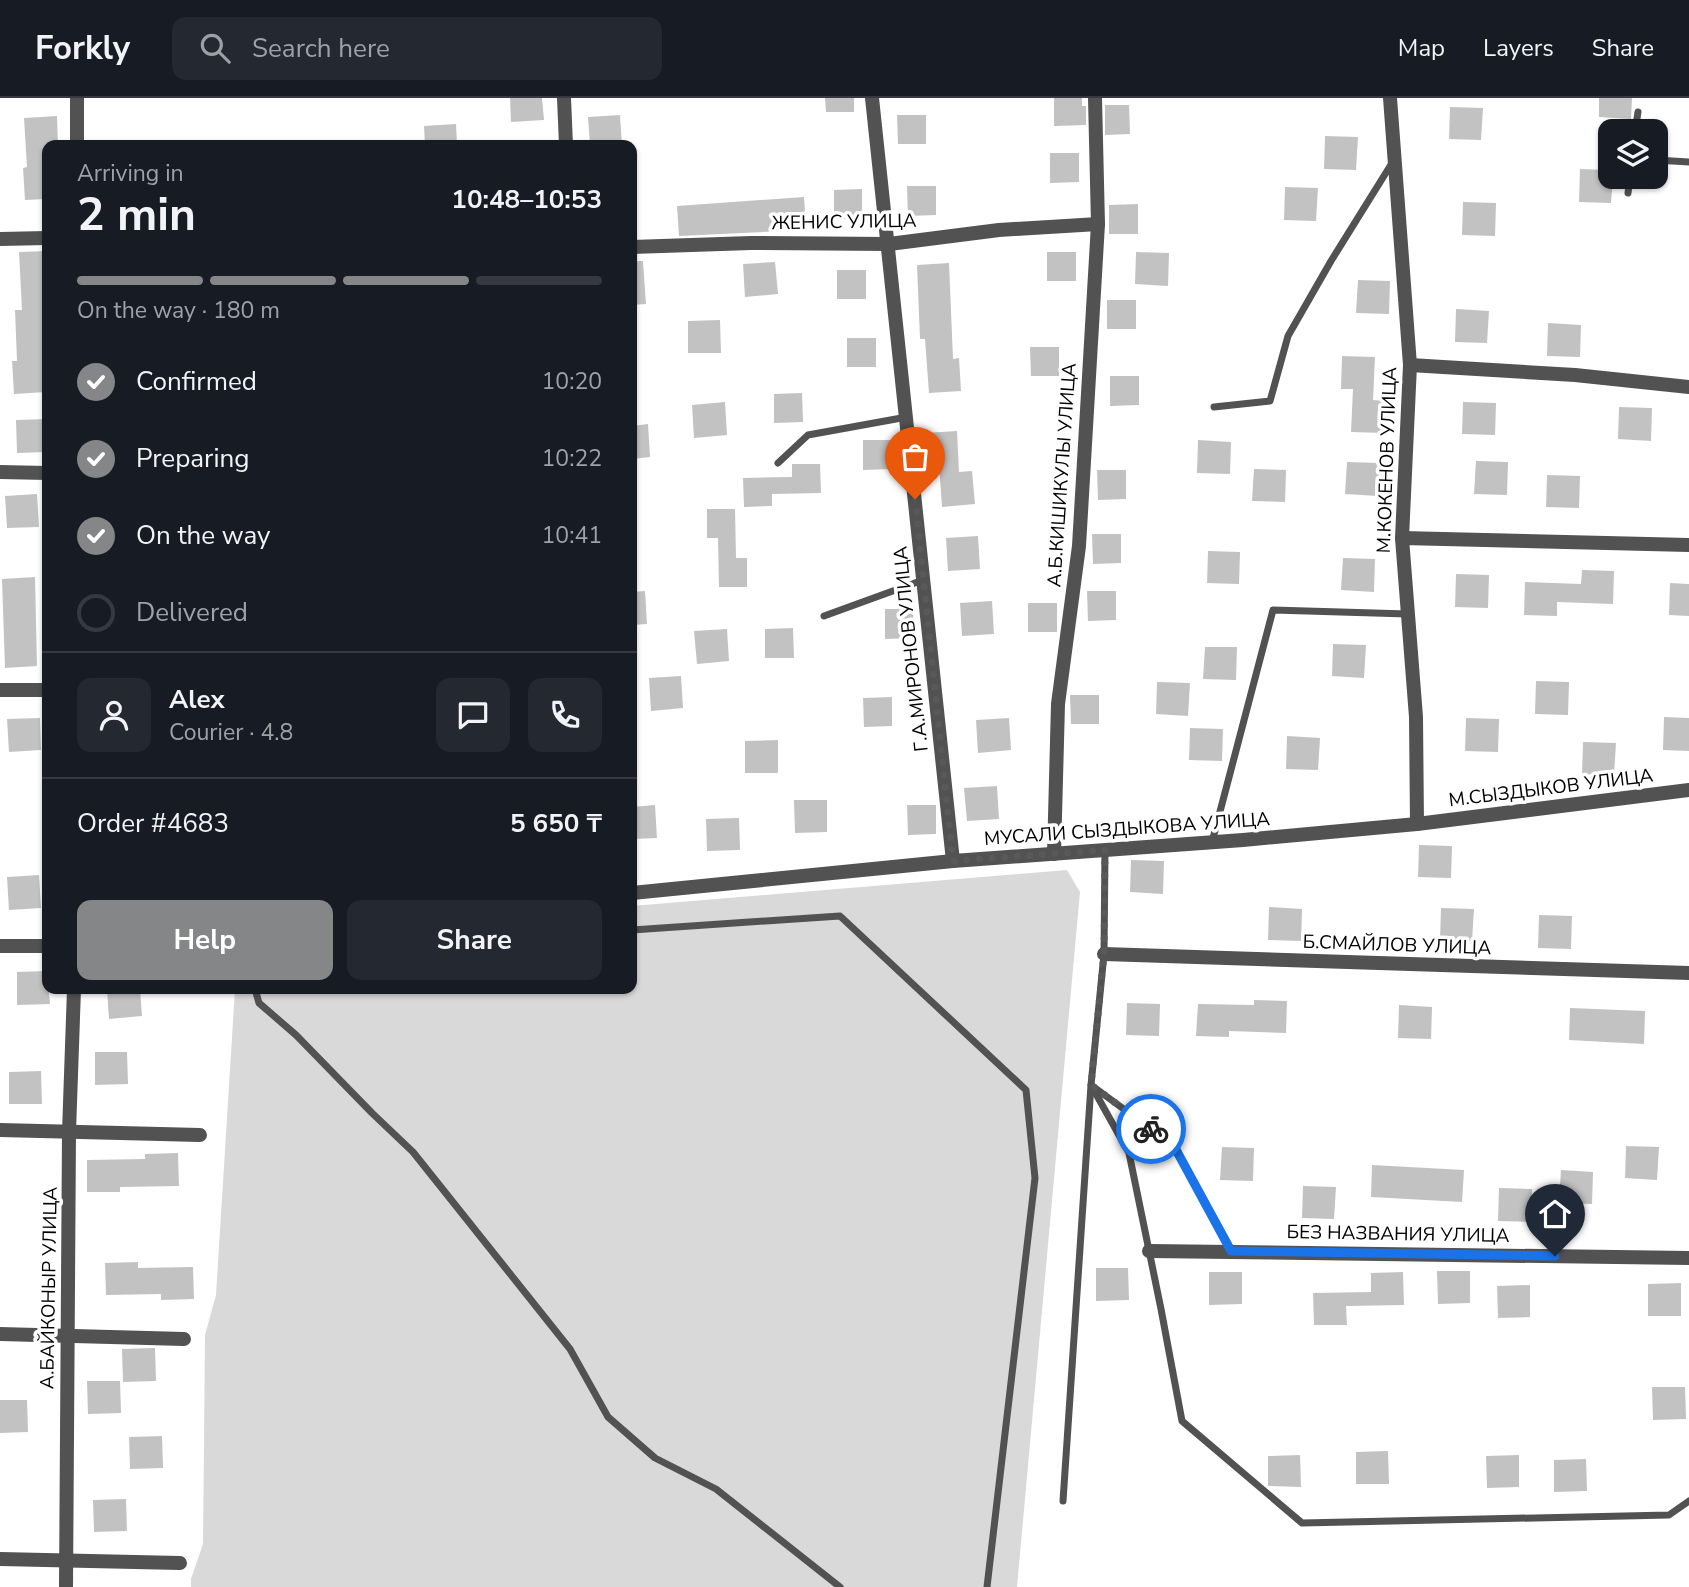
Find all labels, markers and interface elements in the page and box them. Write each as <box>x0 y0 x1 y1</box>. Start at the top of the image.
search box <box>172 17 662 80</box>
text: Forkly <box>35 26 130 71</box>
icon: search <box>196 29 234 67</box>
text: Search here <box>252 31 390 66</box>
text: Map <box>1398 32 1445 64</box>
text: Layers <box>1483 32 1554 64</box>
text: Share <box>1592 32 1654 64</box>
map controls <box>1598 119 1668 189</box>
button: layers <box>1598 119 1668 189</box>
text: Arriving in <box>77 158 184 189</box>
text: 10:48–10:53 <box>451 182 602 217</box>
text: 2 min <box>77 183 196 246</box>
street label: ЖЕНИС УЛИЦА <box>771 208 917 236</box>
text: On the way · 180 m <box>77 295 280 326</box>
street label: А.Б.КИШИКУЛЫ УЛИЦА <box>1041 362 1083 588</box>
icon: check <box>77 363 115 401</box>
text: Confirmed <box>136 364 257 399</box>
text: 10:20 <box>542 366 602 397</box>
street label: М.КОКЕНОВ УЛИЦА <box>1371 366 1403 554</box>
pin <box>885 427 945 499</box>
icon: bag <box>896 438 934 476</box>
icon: check <box>77 440 115 478</box>
text: Preparing <box>136 441 249 476</box>
text: 10:22 <box>542 443 602 474</box>
icon: check <box>77 517 115 555</box>
text: On the way <box>136 518 270 553</box>
text: 10:41 <box>542 520 602 551</box>
street label: Г.А.МИРОНОВ УЛИЦА <box>887 545 935 753</box>
text: Delivered <box>136 595 248 630</box>
button: person <box>77 678 151 752</box>
button: chat <box>436 678 510 752</box>
button: phone <box>528 678 602 752</box>
text: Alex <box>169 682 225 717</box>
text: Courier · 4.8 <box>169 717 293 748</box>
street label: М.СЫЗДЫКОВ УЛИЦА <box>1447 763 1655 813</box>
text: Order #4683 <box>77 806 229 841</box>
text: 5 650 ₸ <box>510 806 602 841</box>
street label: МУСАЛИ СЫЗДЫКОВА УЛИЦА <box>983 806 1271 852</box>
button: Help <box>77 900 333 980</box>
button: Share <box>347 900 602 980</box>
street label: Б.СМАЙЛОВ УЛИЦА <box>1302 929 1492 961</box>
courier <box>1116 1094 1186 1164</box>
icon: bike <box>1132 1110 1170 1148</box>
pin <box>1525 1184 1585 1256</box>
street label: А.БАЙКОНЫР УЛИЦА <box>34 1186 64 1389</box>
icon: home <box>1536 1195 1574 1233</box>
street label: БЕЗ НАЗВАНИЯ УЛИЦА <box>1286 1219 1510 1249</box>

